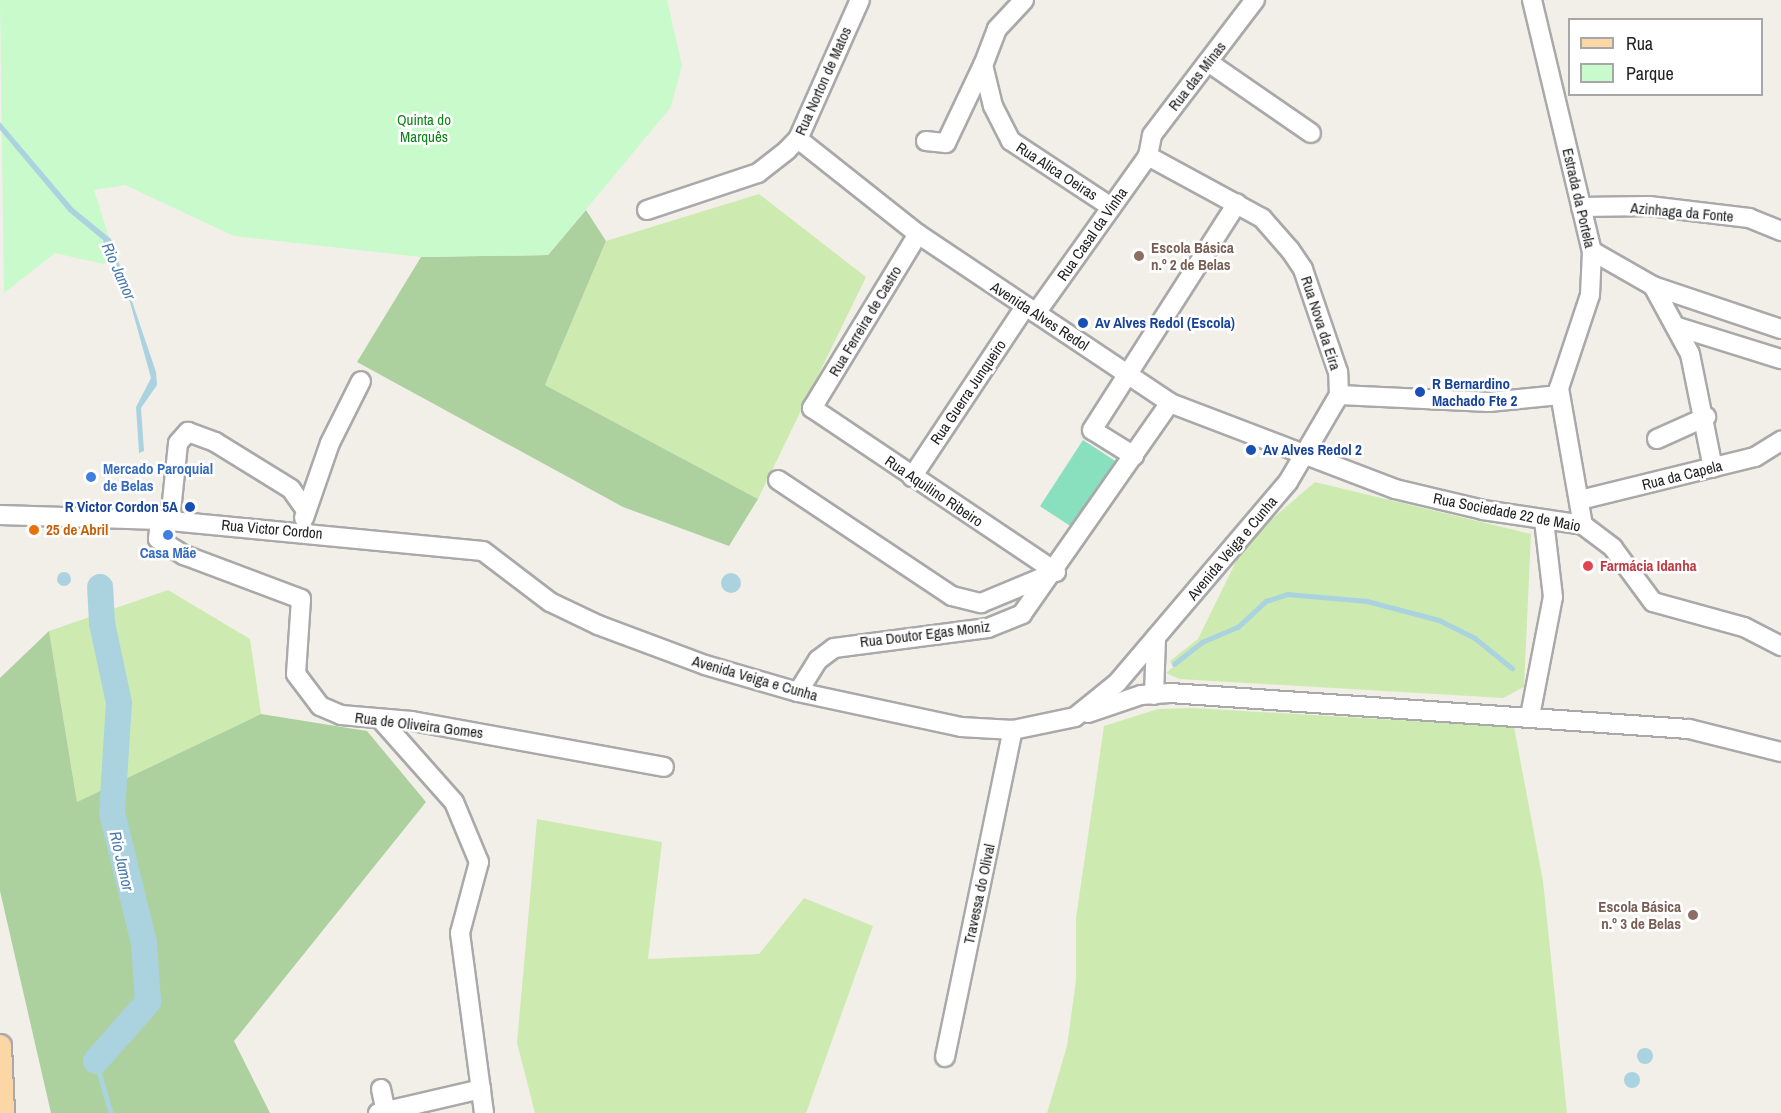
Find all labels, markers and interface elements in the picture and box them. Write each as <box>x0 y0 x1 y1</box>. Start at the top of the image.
legend <box>1568 18 1763 96</box>
street label: Rua Norton de Matos <box>791 24 855 138</box>
text: Rua <box>1626 31 1653 56</box>
street label: Rua das Minas <box>1164 38 1230 114</box>
text: Parque <box>1626 61 1674 86</box>
park label: Quinta do Marquês <box>397 110 451 145</box>
street label: Rua Alica Oeiras <box>1013 138 1101 204</box>
street label: Estrada da Portela <box>1559 146 1599 250</box>
street label: Rua Casal da Vinha <box>1053 184 1131 284</box>
street label: Azinhaga da Fonte <box>1630 199 1734 225</box>
place label: Escola Básica n.º 2 de Belas <box>1151 238 1234 273</box>
water label: Rio Jamor <box>98 239 140 303</box>
marker: Escola Básica n.º 2 de Belas <box>1132 249 1146 263</box>
street label: Rua Ferreira de Castro <box>825 262 905 380</box>
street label: Rua Nova da Eira <box>1297 274 1345 372</box>
street label: Avenida Alves Redol <box>987 277 1093 355</box>
place label: Av Alves Redol (Escola) <box>1095 314 1235 332</box>
marker: Av Alves Redol (Escola) <box>1076 316 1090 330</box>
street label: Rua Guerra Junqueiro <box>926 336 1010 448</box>
place label: R Bernardino Machado Fte 2 <box>1432 374 1517 409</box>
marker: R Bernardino Machado Fte 2 <box>1413 385 1427 399</box>
place label: Av Alves Redol 2 <box>1263 441 1362 459</box>
marker: Av Alves Redol 2 <box>1244 443 1258 457</box>
street label: Rua Aquilino Ribeiro <box>881 451 987 531</box>
street label: Rua da Capela <box>1640 456 1724 494</box>
place label: Mercado Paroquial de Belas <box>103 459 213 494</box>
marker: Mercado Paroquial de Belas <box>84 470 98 484</box>
street label: Rua Sociedade 22 de Maio <box>1432 489 1582 535</box>
street label: Avenida Veiga e Cunha <box>1183 493 1281 603</box>
place label: R Victor Cordon 5A <box>65 498 178 516</box>
marker: R Victor Cordon 5A <box>183 500 197 514</box>
street label: Rua Victor Cordon <box>221 516 323 542</box>
place label: 25 de Abril <box>46 521 109 539</box>
marker: 25 de Abril <box>27 523 41 537</box>
marker: Casa Mãe <box>161 528 175 542</box>
place label: Casa Mãe <box>140 544 196 562</box>
place label: Farmácia Idanha <box>1600 557 1696 575</box>
marker: Farmácia Idanha <box>1581 559 1595 573</box>
street label: Rua Doutor Egas Moniz <box>859 617 991 651</box>
street label: Avenida Veiga e Cunha <box>690 651 820 705</box>
street label: Rua de Oliveira Gomes <box>354 708 484 742</box>
water label: Rio Jamor <box>106 829 138 893</box>
street label: Travessa do Olival <box>960 842 998 946</box>
place label: Escola Básica n.º 3 de Belas <box>1598 897 1681 932</box>
marker: Escola Básica n.º 3 de Belas <box>1686 908 1700 922</box>

